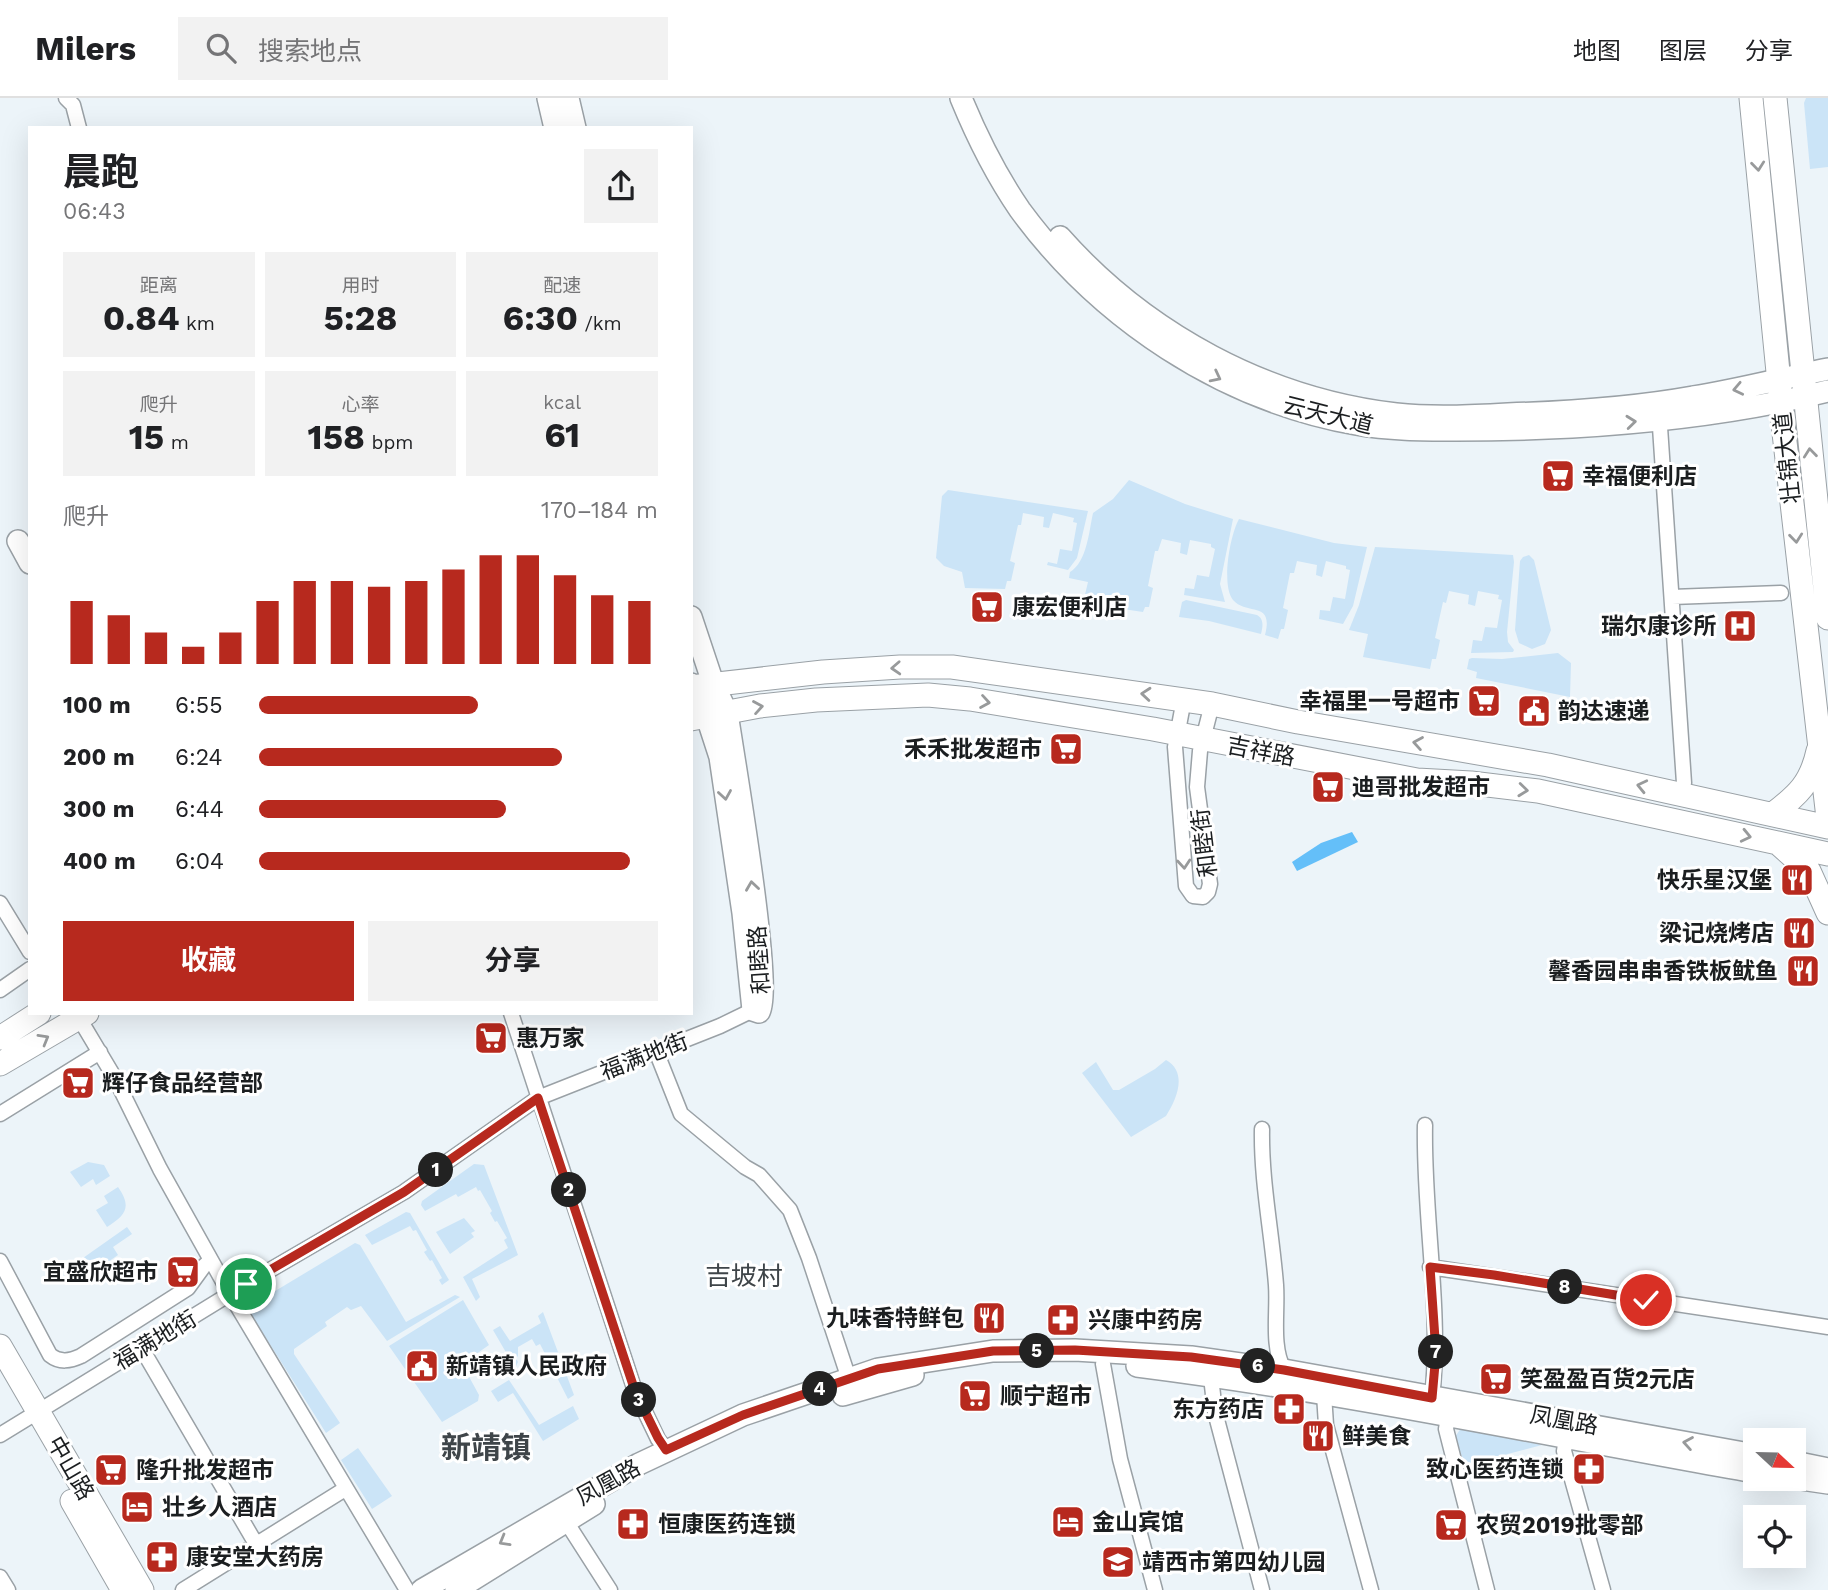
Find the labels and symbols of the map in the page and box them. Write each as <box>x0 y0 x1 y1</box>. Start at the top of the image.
one-way arrow <box>1750 161 1765 172</box>
one-way arrow <box>1209 368 1222 382</box>
one-way arrow <box>1732 381 1744 396</box>
street label: 云天大道 <box>1280 391 1376 440</box>
street label: 壮锦大道 <box>1769 411 1806 505</box>
one-way arrow <box>1626 415 1637 430</box>
one-way arrow <box>1803 447 1818 458</box>
supermarket icon: 幸福便利店 <box>1539 457 1577 495</box>
place label: 幸福便利店 <box>1582 463 1697 490</box>
one-way arrow <box>1788 533 1803 544</box>
supermarket icon: 康宏便利店 <box>968 588 1006 626</box>
place label: 康宏便利店 <box>1012 594 1127 621</box>
hospital icon: 瑞尔康诊所 <box>1721 607 1759 645</box>
place label: 瑞尔康诊所 <box>1601 613 1716 640</box>
one-way arrow <box>891 660 902 675</box>
supermarket icon: 幸福里一号超市 <box>1465 682 1503 720</box>
one-way arrow <box>1141 687 1152 702</box>
place label: 幸福里一号超市 <box>1299 688 1460 715</box>
public building icon: 韵达速递 <box>1515 692 1553 730</box>
one-way arrow <box>979 694 991 709</box>
place label: 韵达速递 <box>1558 698 1650 725</box>
one-way arrow <box>752 700 764 715</box>
supermarket icon: 禾禾批发超市 <box>1047 730 1085 768</box>
street label: 吉祥路 <box>1224 732 1297 771</box>
place label: 禾禾批发超市 <box>904 736 1042 763</box>
one-way arrow <box>1413 736 1424 751</box>
supermarket icon: 迪哥批发超市 <box>1309 768 1347 806</box>
place label: 迪哥批发超市 <box>1352 774 1490 801</box>
one-way arrow <box>1636 780 1648 795</box>
one-way arrow <box>1517 782 1529 797</box>
one-way arrow <box>718 789 733 801</box>
street label: 和睦街 <box>1187 807 1222 879</box>
one-way arrow <box>1740 827 1752 842</box>
one-way arrow <box>1176 859 1191 870</box>
restaurant icon: 快乐星汉堡 <box>1778 861 1816 899</box>
place label: 快乐星汉堡 <box>1657 867 1772 894</box>
one-way arrow <box>745 881 760 892</box>
restaurant icon: 梁记烧烤店 <box>1780 914 1818 952</box>
place label: 梁记烧烤店 <box>1659 920 1774 947</box>
street label: 和睦路 <box>744 925 775 995</box>
restaurant icon: 馨香园串串香铁板鱿鱼 <box>1784 952 1822 990</box>
place label: 馨香园串串香铁板鱿鱼 <box>1548 958 1778 985</box>
supermarket icon: 惠万家 <box>472 1019 510 1057</box>
place label: 惠万家 <box>516 1025 585 1052</box>
street label: 福满地街 <box>596 1027 692 1086</box>
one-way arrow <box>36 1034 49 1047</box>
supermarket icon: 辉仔食品经营部 <box>59 1064 97 1102</box>
place label: 辉仔食品经营部 <box>102 1070 263 1097</box>
pin: 1 <box>418 1152 453 1188</box>
pin: 2 <box>552 1172 586 1208</box>
supermarket icon: 宜盛欣超市 <box>164 1253 202 1291</box>
pin <box>216 1254 276 1314</box>
place label: 宜盛欣超市 <box>43 1259 158 1286</box>
district label: 吉坡村 <box>705 1261 783 1291</box>
pin: 8 <box>1548 1270 1582 1304</box>
pin <box>1616 1270 1676 1330</box>
restaurant icon: 九味香特鲜包 <box>970 1299 1008 1337</box>
pharmacy icon: 兴康中药房 <box>1044 1301 1082 1339</box>
street label: 福满地街 <box>109 1305 202 1376</box>
place label: 九味香特鲜包 <box>826 1305 964 1332</box>
place label: 兴康中药房 <box>1088 1307 1203 1334</box>
pin: 5 <box>1020 1334 1054 1368</box>
pin: 7 <box>1418 1334 1454 1370</box>
public building icon: 新靖镇人民政府 <box>403 1347 441 1385</box>
pin: 6 <box>1240 1348 1276 1384</box>
place label: 新靖镇人民政府 <box>446 1353 607 1380</box>
supermarket icon: 笑盈盈百货2元店 <box>1477 1360 1515 1398</box>
place label: 笑盈盈百货2元店 <box>1520 1366 1695 1393</box>
pin: 4 <box>802 1372 838 1406</box>
supermarket icon: 顺宁超市 <box>956 1377 994 1415</box>
pin: 3 <box>622 1382 656 1418</box>
place label: 顺宁超市 <box>1000 1383 1092 1410</box>
pharmacy icon: 东方药店 <box>1270 1390 1308 1428</box>
place label: 东方药店 <box>1172 1396 1264 1423</box>
street label: 凤凰路 <box>1528 1401 1600 1440</box>
restaurant icon: 鲜美食 <box>1299 1417 1337 1455</box>
place label: 鲜美食 <box>1342 1423 1412 1450</box>
north arrow <box>1743 1428 1806 1491</box>
district label: 新靖镇 <box>441 1430 531 1465</box>
street label: 中山路 <box>42 1432 100 1505</box>
one-way arrow <box>1682 1436 1694 1451</box>
pharmacy icon: 致心医药连锁 <box>1570 1450 1608 1488</box>
supermarket icon: 隆升批发超市 <box>92 1451 130 1489</box>
street label: 凤凰路 <box>572 1454 645 1511</box>
place label: 致心医药连锁 <box>1426 1456 1564 1483</box>
place label: 隆升批发超市 <box>136 1457 274 1484</box>
hotel icon: 壮乡人酒店 <box>118 1488 156 1526</box>
place label: 壮乡人酒店 <box>162 1494 277 1521</box>
hotel icon: 金山宾馆 <box>1049 1503 1087 1541</box>
pharmacy icon: 恒康医药连锁 <box>614 1505 652 1543</box>
supermarket icon: 农贸2019批零部 <box>1432 1506 1470 1544</box>
place label: 金山宾馆 <box>1092 1509 1184 1536</box>
place label: 恒康医药连锁 <box>658 1511 796 1538</box>
place label: 农贸2019批零部 <box>1476 1512 1644 1539</box>
one-way arrow <box>499 1533 512 1546</box>
pharmacy icon: 康安堂大药房 <box>143 1538 181 1576</box>
school or university icon: 靖西市第四幼儿园 <box>1099 1543 1137 1581</box>
place label: 康安堂大药房 <box>186 1544 324 1571</box>
place label: 靖西市第四幼儿园 <box>1142 1549 1326 1576</box>

